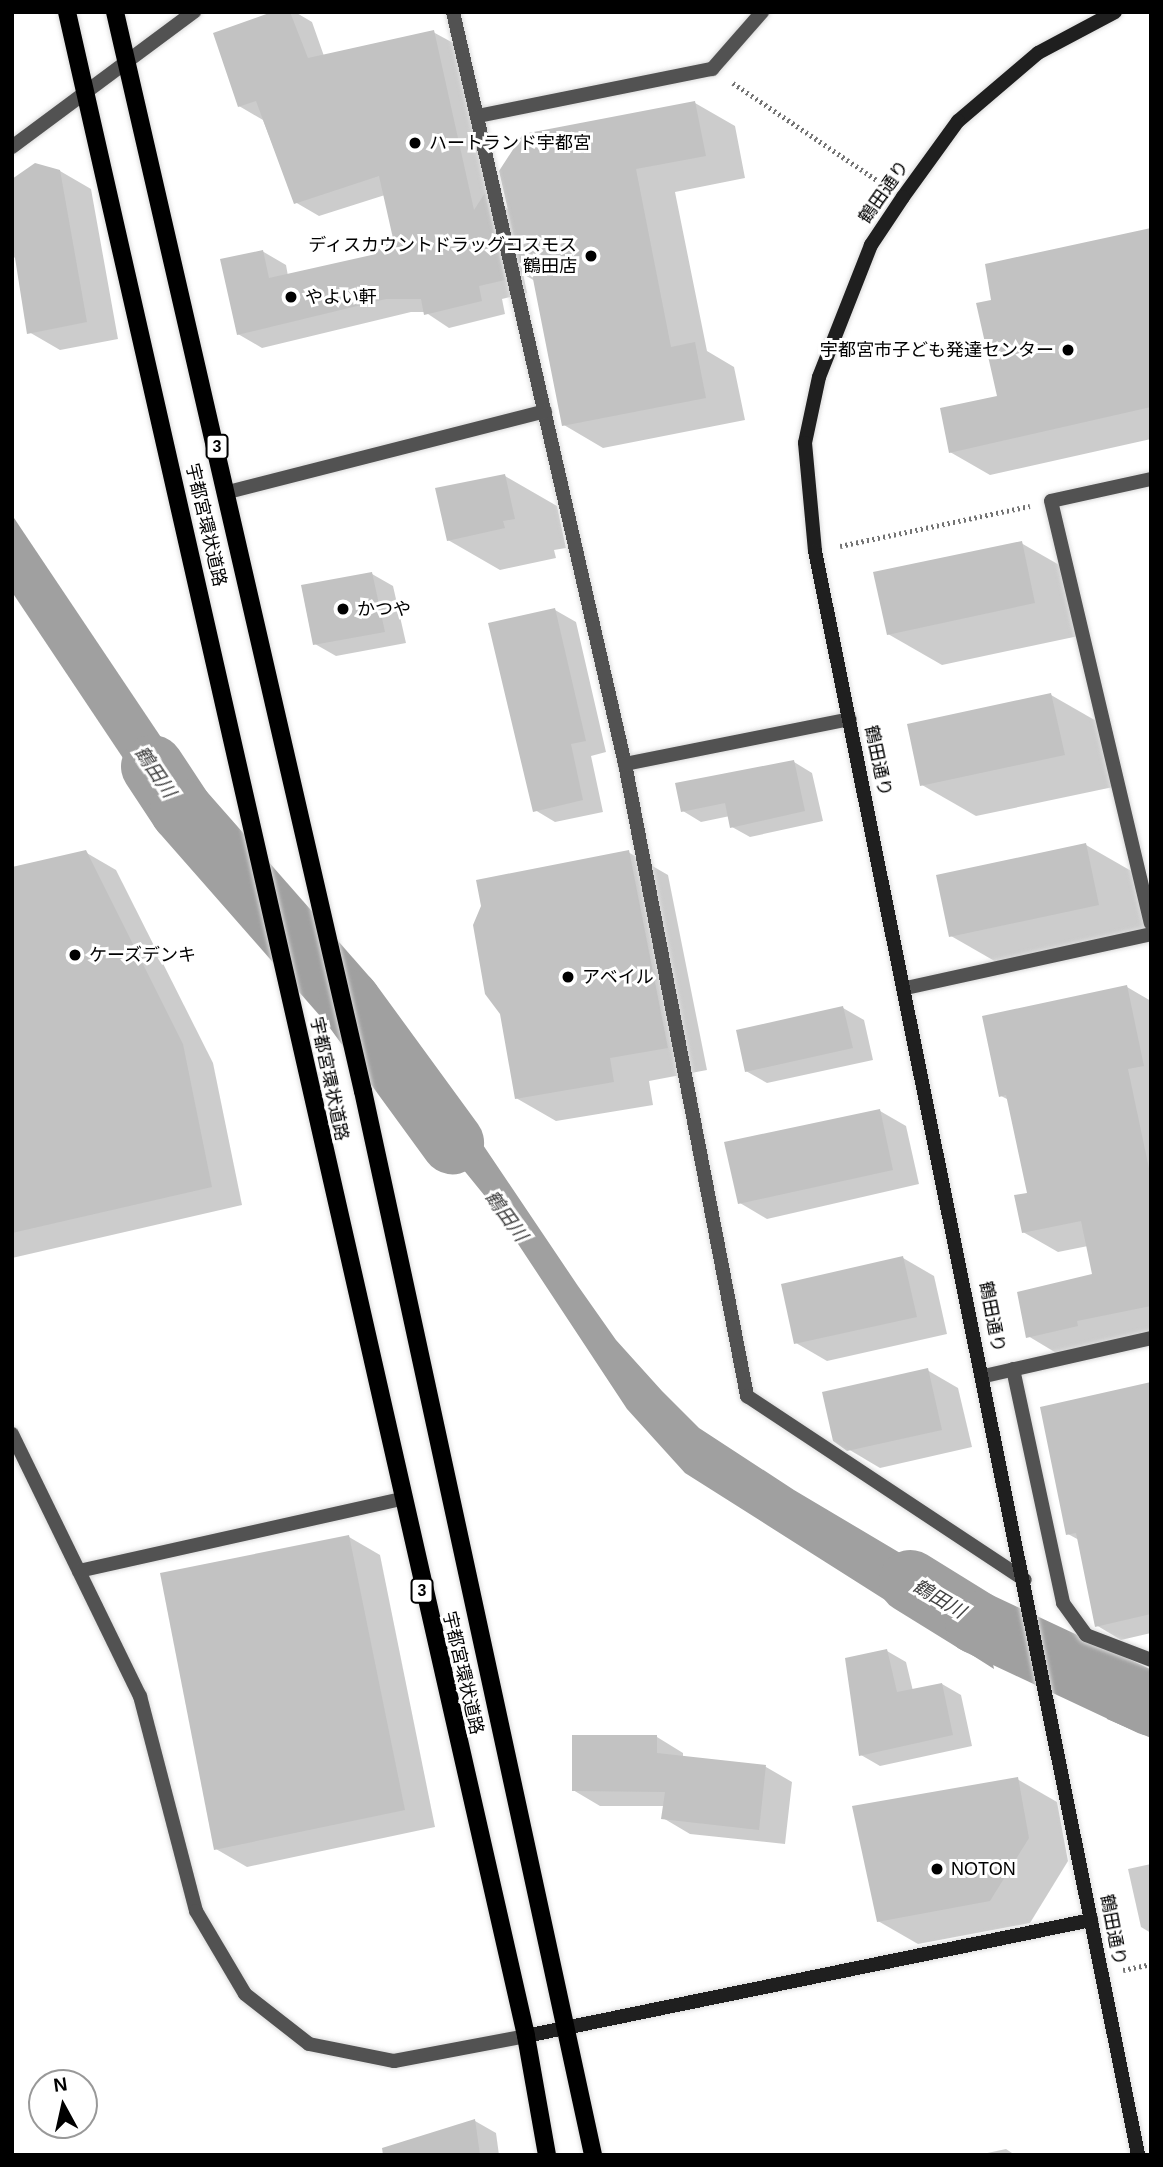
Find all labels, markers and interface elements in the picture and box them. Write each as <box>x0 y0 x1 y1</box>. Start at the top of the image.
place label: ハートランド宇都宮 <box>429 132 591 154</box>
marker: ハートランド宇都宮 <box>407 135 423 151</box>
street label: 鶴田通り <box>855 156 913 228</box>
place label: ディスカウントドラッグコスモス 鶴田店 <box>307 235 577 278</box>
marker: ディスカウントドラッグコスモス 鶴田店 <box>583 248 599 264</box>
place label: やよい軒 <box>305 286 377 308</box>
marker: やよい軒 <box>283 289 299 305</box>
place label: 宇都宮市子ども発達センター <box>820 339 1054 361</box>
marker: 宇都宮市子ども発達センター <box>1060 342 1076 358</box>
road number: 3 <box>205 434 229 460</box>
street label: 宇都宮環状道路 <box>181 461 231 589</box>
place label: かつや <box>357 598 411 620</box>
marker: かつや <box>335 601 351 617</box>
street label: 鶴田通り <box>860 724 896 798</box>
water label: 鶴田川 <box>130 742 180 802</box>
place label: ケーズデンキ <box>89 944 197 966</box>
marker: ケーズデンキ <box>67 947 83 963</box>
place label: アベイル <box>582 966 654 988</box>
marker: アベイル <box>560 969 576 985</box>
street label: 宇都宮環状道路 <box>305 1015 353 1143</box>
water label: 鶴田川 <box>480 1186 532 1246</box>
street label: 鶴田通り <box>975 1280 1009 1354</box>
water label: 鶴田川 <box>909 1575 969 1623</box>
road number: 3 <box>410 1578 434 1604</box>
street label: 宇都宮環状道路 <box>438 1609 488 1737</box>
place label: NOTON <box>951 1858 1016 1880</box>
marker: NOTON <box>929 1861 945 1877</box>
street label: 鶴田通り <box>1096 1893 1130 1967</box>
north arrow <box>28 2069 98 2139</box>
text: N <box>52 2073 69 2096</box>

